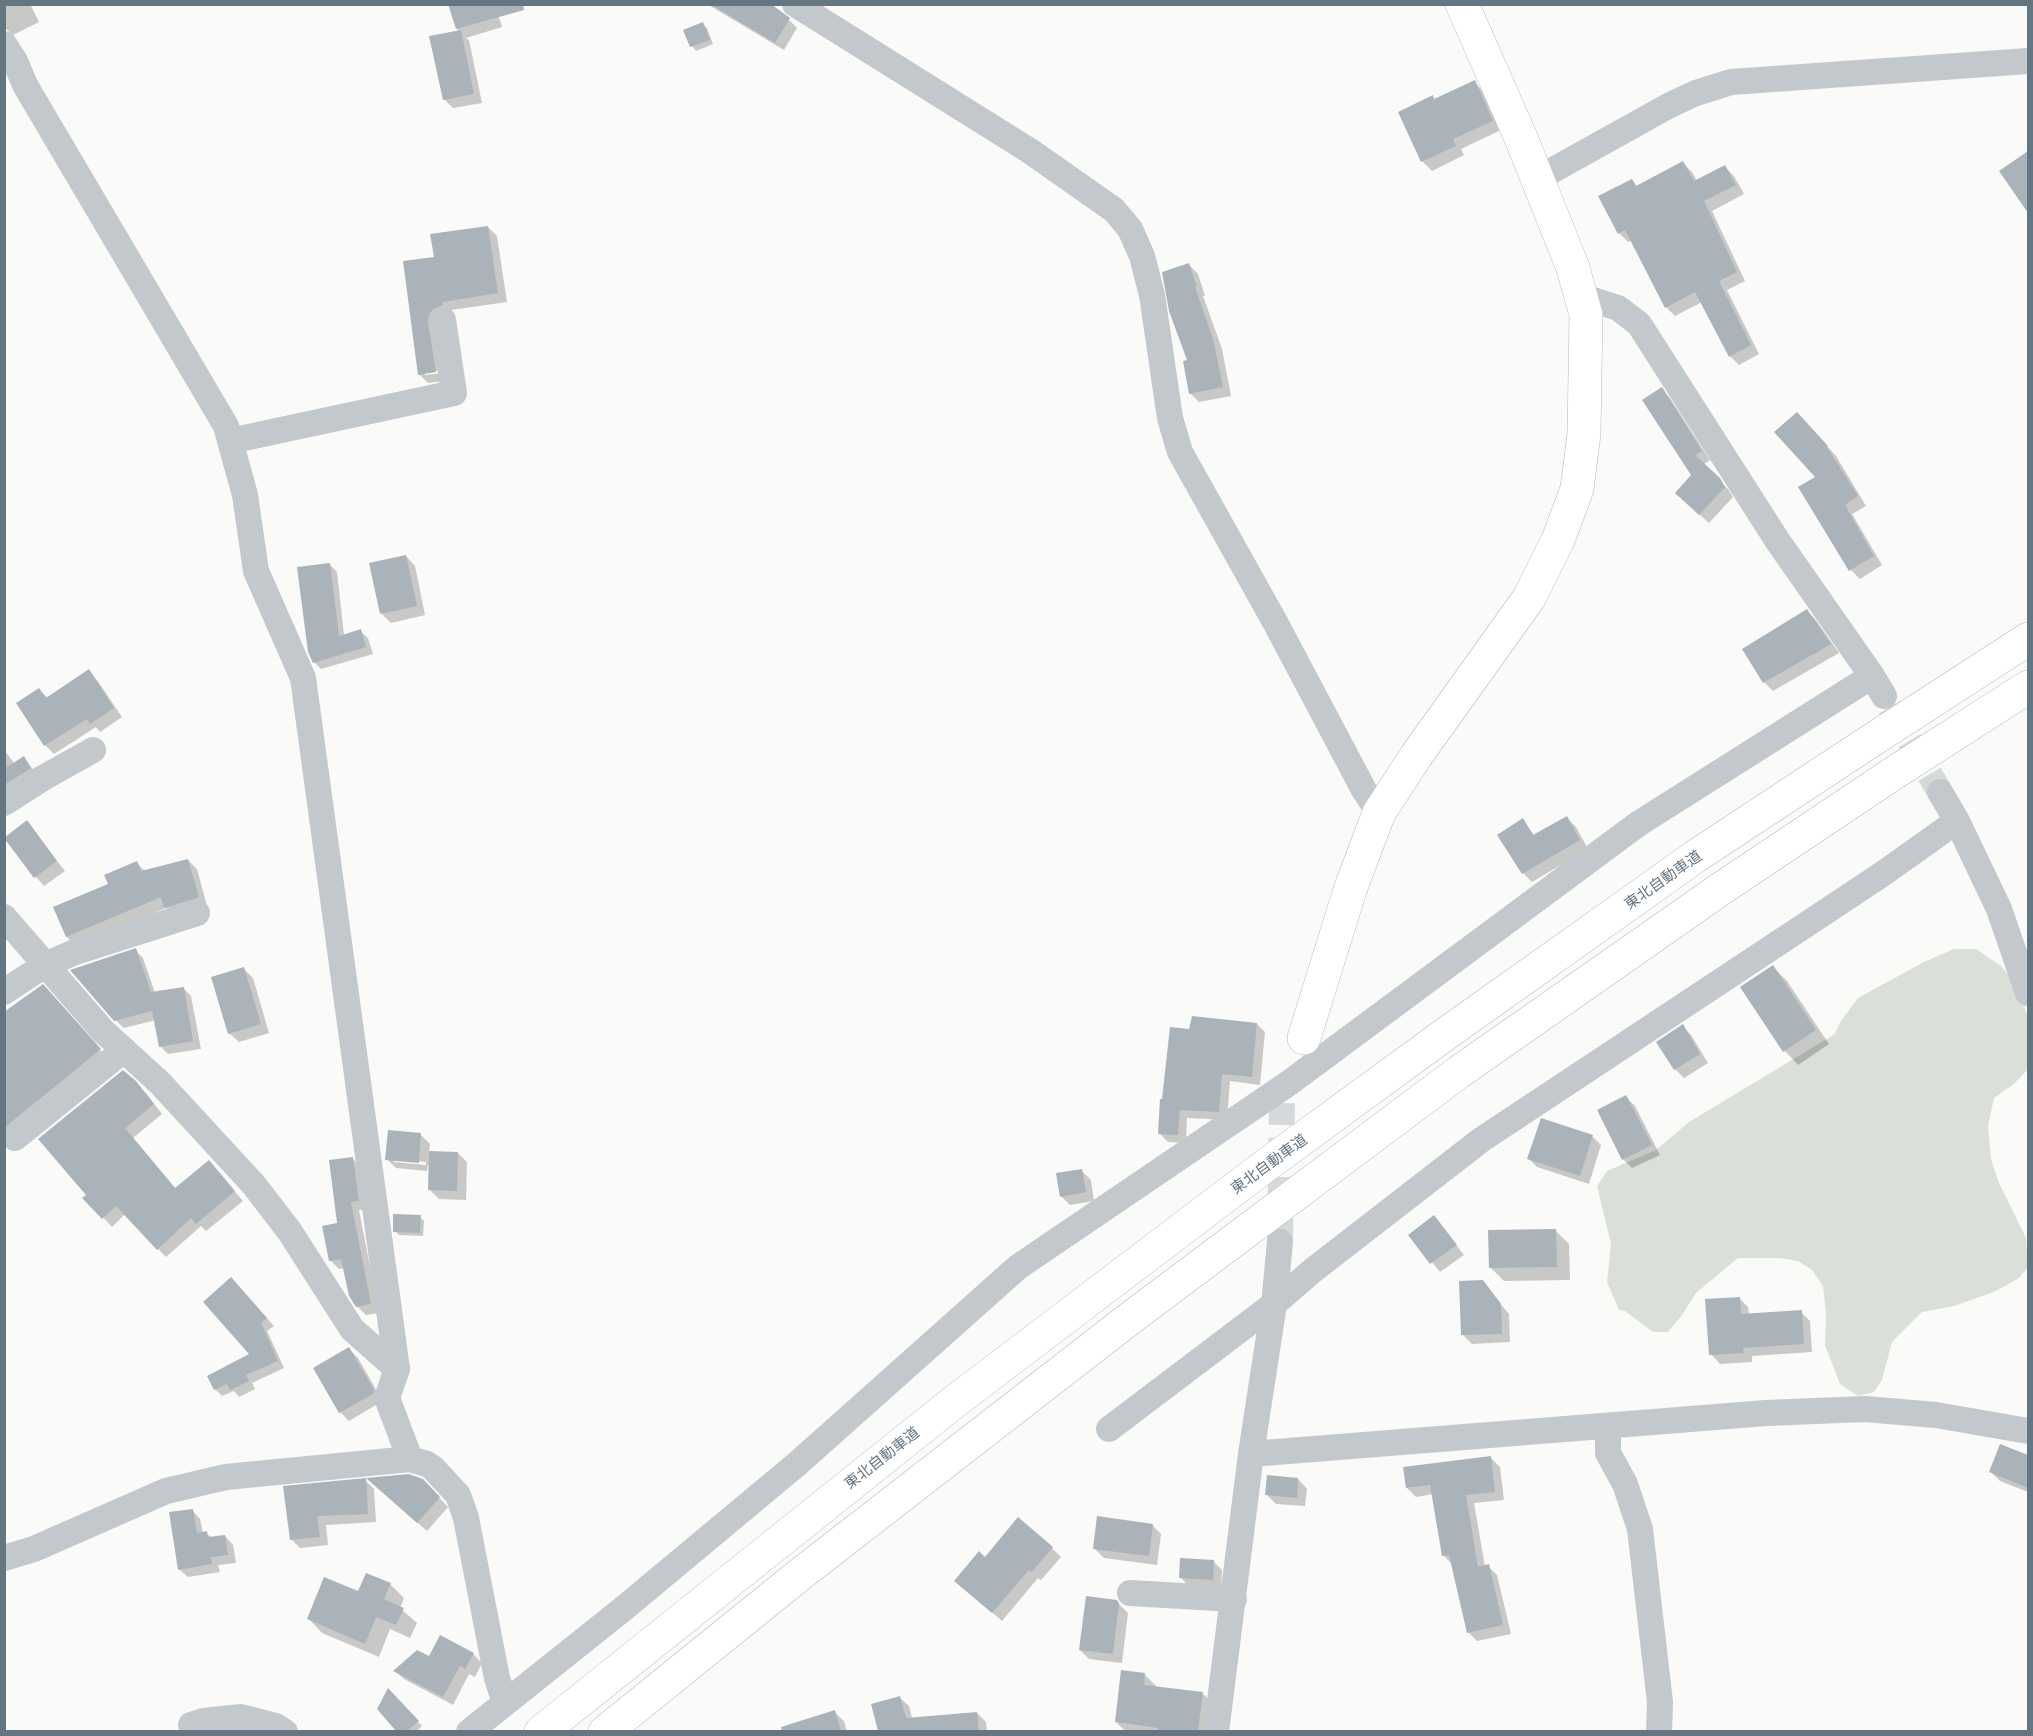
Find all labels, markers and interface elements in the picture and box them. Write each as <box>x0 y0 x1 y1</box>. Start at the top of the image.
street label: 東北自動車道 <box>1621 847 1705 913</box>
street label: 東北自動車道 <box>1227 1130 1311 1198</box>
street label: 東北自動車道 <box>841 1423 923 1493</box>

